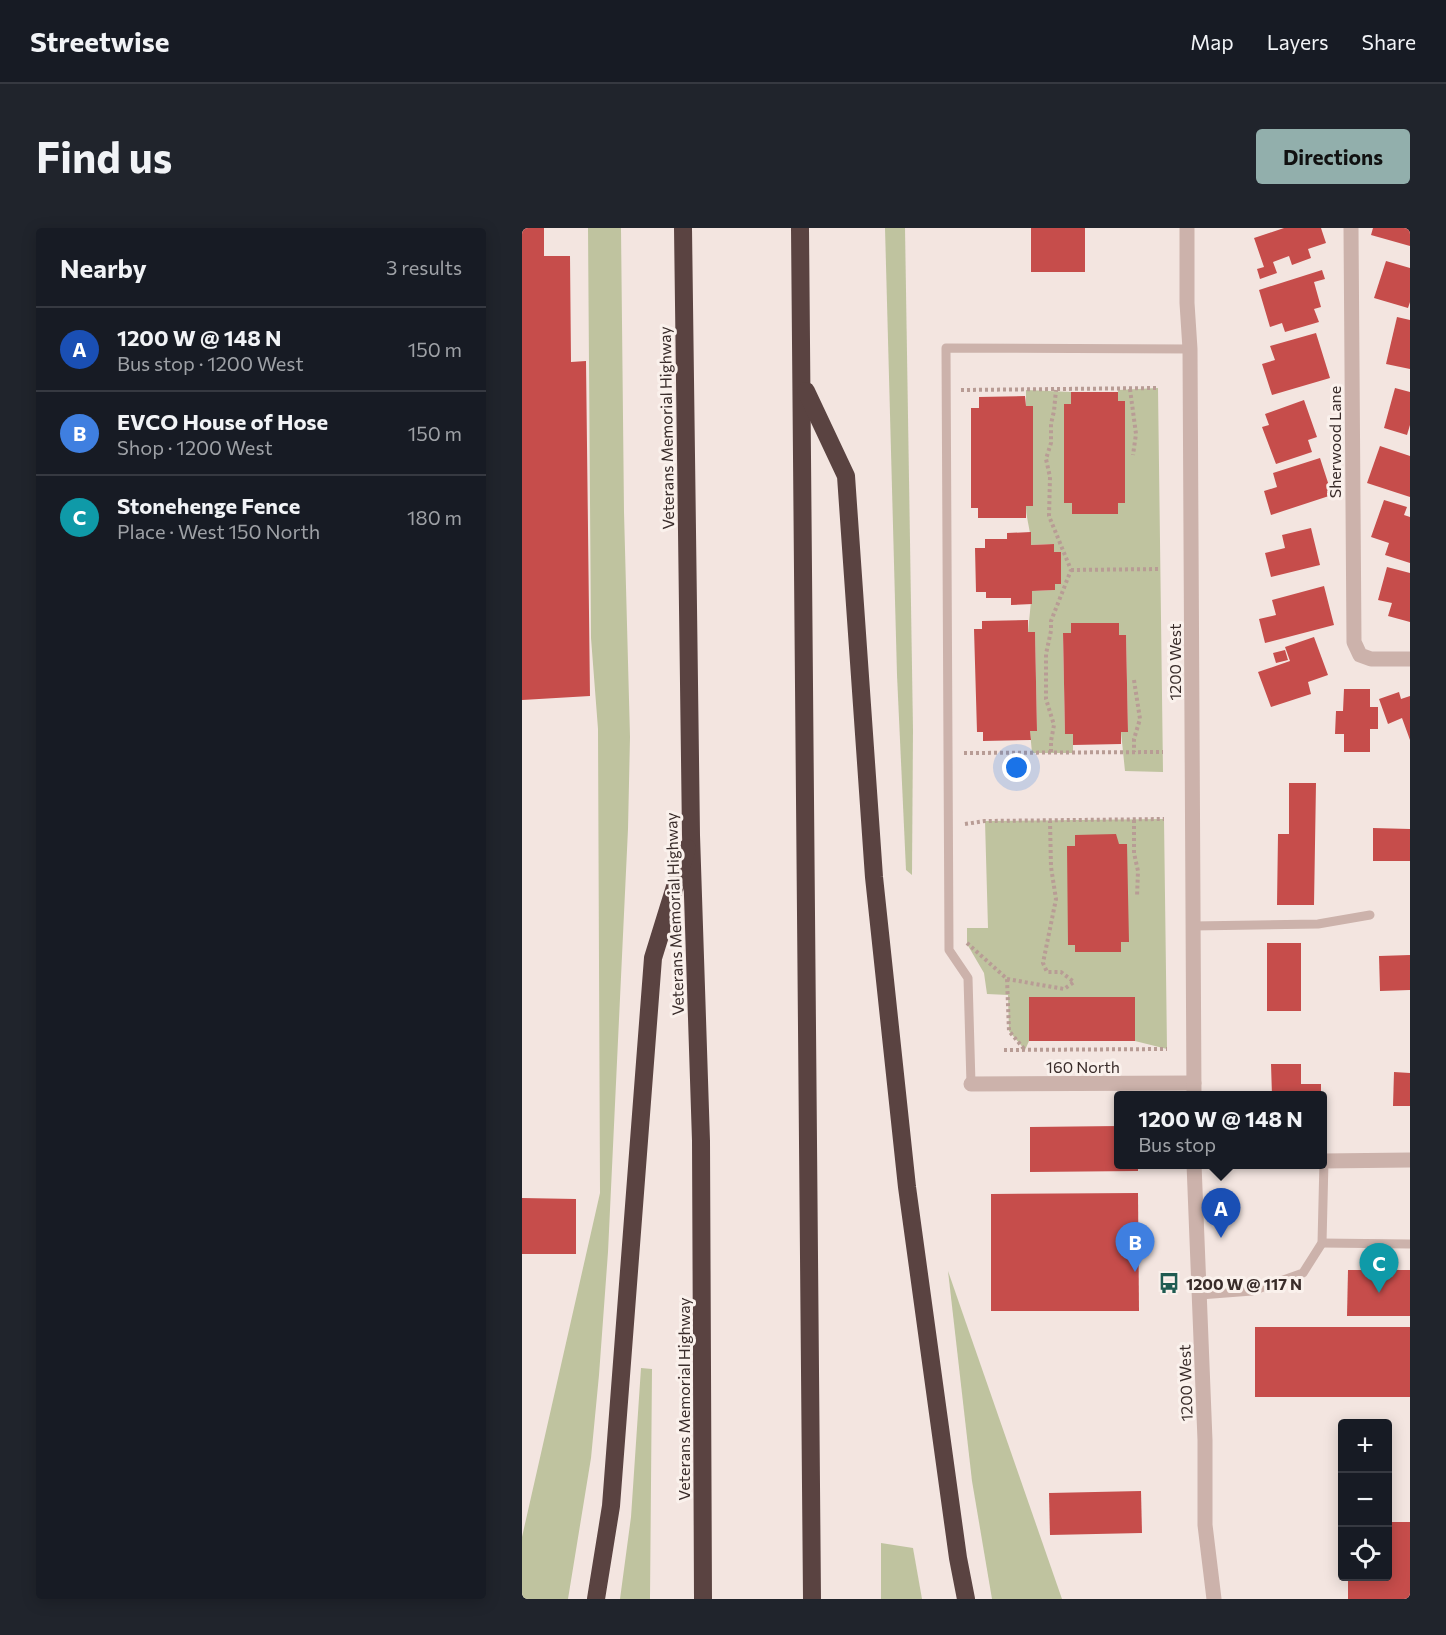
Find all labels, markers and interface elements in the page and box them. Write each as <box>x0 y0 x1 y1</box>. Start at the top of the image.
text: Streetwise <box>30 24 170 58</box>
text: Map <box>1190 29 1234 54</box>
text: Layers <box>1267 29 1329 54</box>
text: Share <box>1362 29 1416 54</box>
button: Directions <box>1256 129 1410 184</box>
text: Find us <box>36 130 172 182</box>
text: Nearby <box>60 252 147 283</box>
text: 3 results <box>386 255 462 279</box>
text: 1200 W @ 148 N <box>117 324 282 351</box>
street label: Veterans Memorial Highway <box>655 326 677 530</box>
text: A <box>72 337 87 361</box>
text: 150 m <box>408 337 462 361</box>
text: Bus stop · 1200 West <box>117 351 304 375</box>
street label: Sherwood Lane <box>1325 386 1344 498</box>
text: EVCO House of Hose <box>117 408 328 435</box>
text: B <box>73 421 86 445</box>
text: 150 m <box>408 421 462 445</box>
text: Shop · 1200 West <box>117 435 273 459</box>
text: Stonehenge Fence <box>117 492 300 519</box>
text: C <box>73 505 86 529</box>
text: 180 m <box>407 505 462 529</box>
text: Place · West 150 North <box>117 519 320 543</box>
street label: 1200 West <box>1165 623 1184 701</box>
your location <box>1002 753 1031 782</box>
street label: Veterans Memorial Highway <box>661 812 687 1016</box>
street label: 160 North <box>1046 1057 1120 1076</box>
popup <box>1114 1091 1327 1169</box>
text: 1200 W @ 148 N <box>1138 1105 1303 1132</box>
text: Bus stop <box>1138 1132 1216 1156</box>
pin: A <box>1202 1188 1240 1238</box>
pin: B <box>1116 1222 1154 1272</box>
pin: C <box>1360 1244 1398 1293</box>
bus stop icon: 1200 W @ 117 N <box>1157 1271 1181 1295</box>
place label: 1200 W @ 117 N <box>1186 1274 1302 1293</box>
street label: Veterans Memorial Highway <box>674 1297 693 1501</box>
street label: 1200 West <box>1174 1344 1196 1422</box>
map controls <box>1338 1419 1392 1581</box>
button: + <box>1338 1419 1392 1473</box>
button: − <box>1338 1473 1392 1527</box>
button: locate <box>1338 1527 1392 1581</box>

